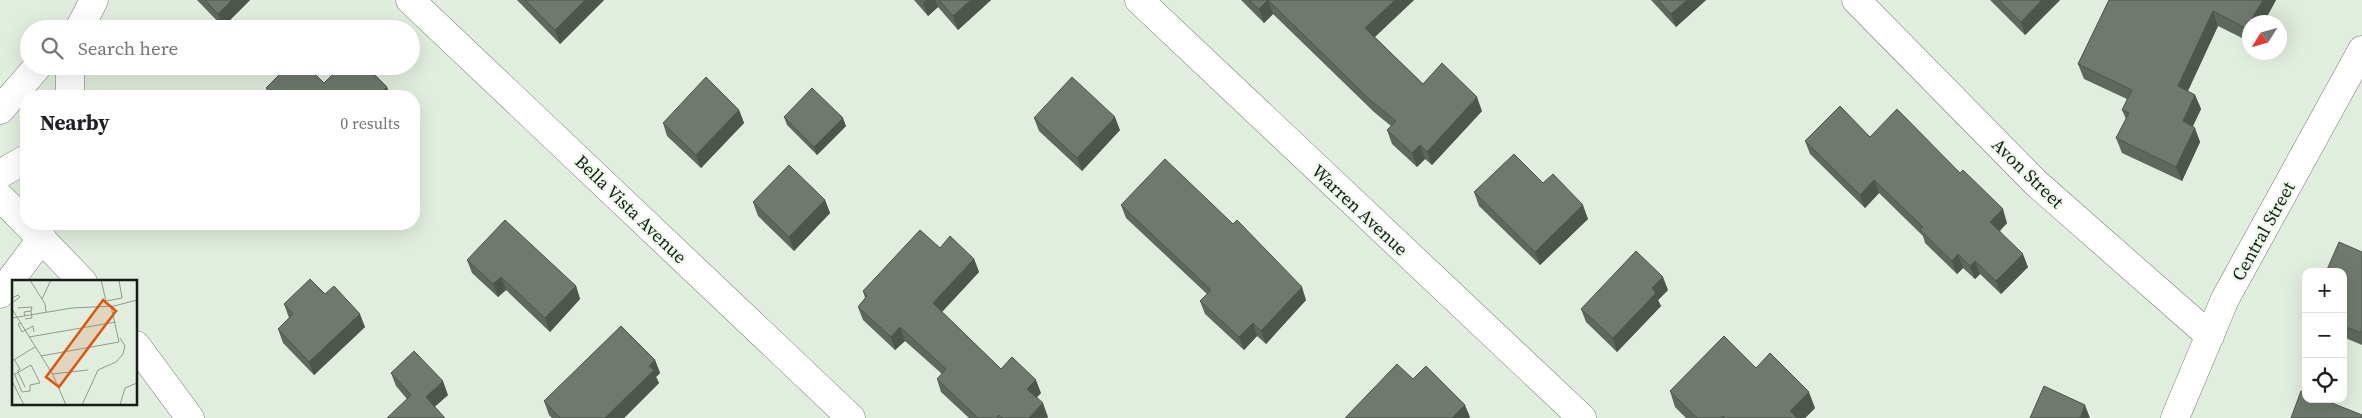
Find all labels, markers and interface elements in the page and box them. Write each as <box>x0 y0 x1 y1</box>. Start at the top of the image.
north arrow <box>2242 15 2287 60</box>
search box <box>20 20 420 75</box>
icon: search <box>38 34 66 62</box>
text: Search here <box>78 35 178 61</box>
text: Nearby <box>40 108 110 137</box>
text: 0 results <box>340 112 400 134</box>
street label: Avon Street <box>1987 132 2070 214</box>
street label: Bella Vista Avenue <box>570 149 692 269</box>
street label: Warren Avenue <box>1306 159 1414 261</box>
street label: Central Street <box>2225 177 2301 285</box>
map controls <box>2302 268 2347 403</box>
button: + <box>2302 268 2347 313</box>
inset map <box>12 280 138 406</box>
button: − <box>2302 313 2347 358</box>
button: locate <box>2302 358 2347 403</box>

